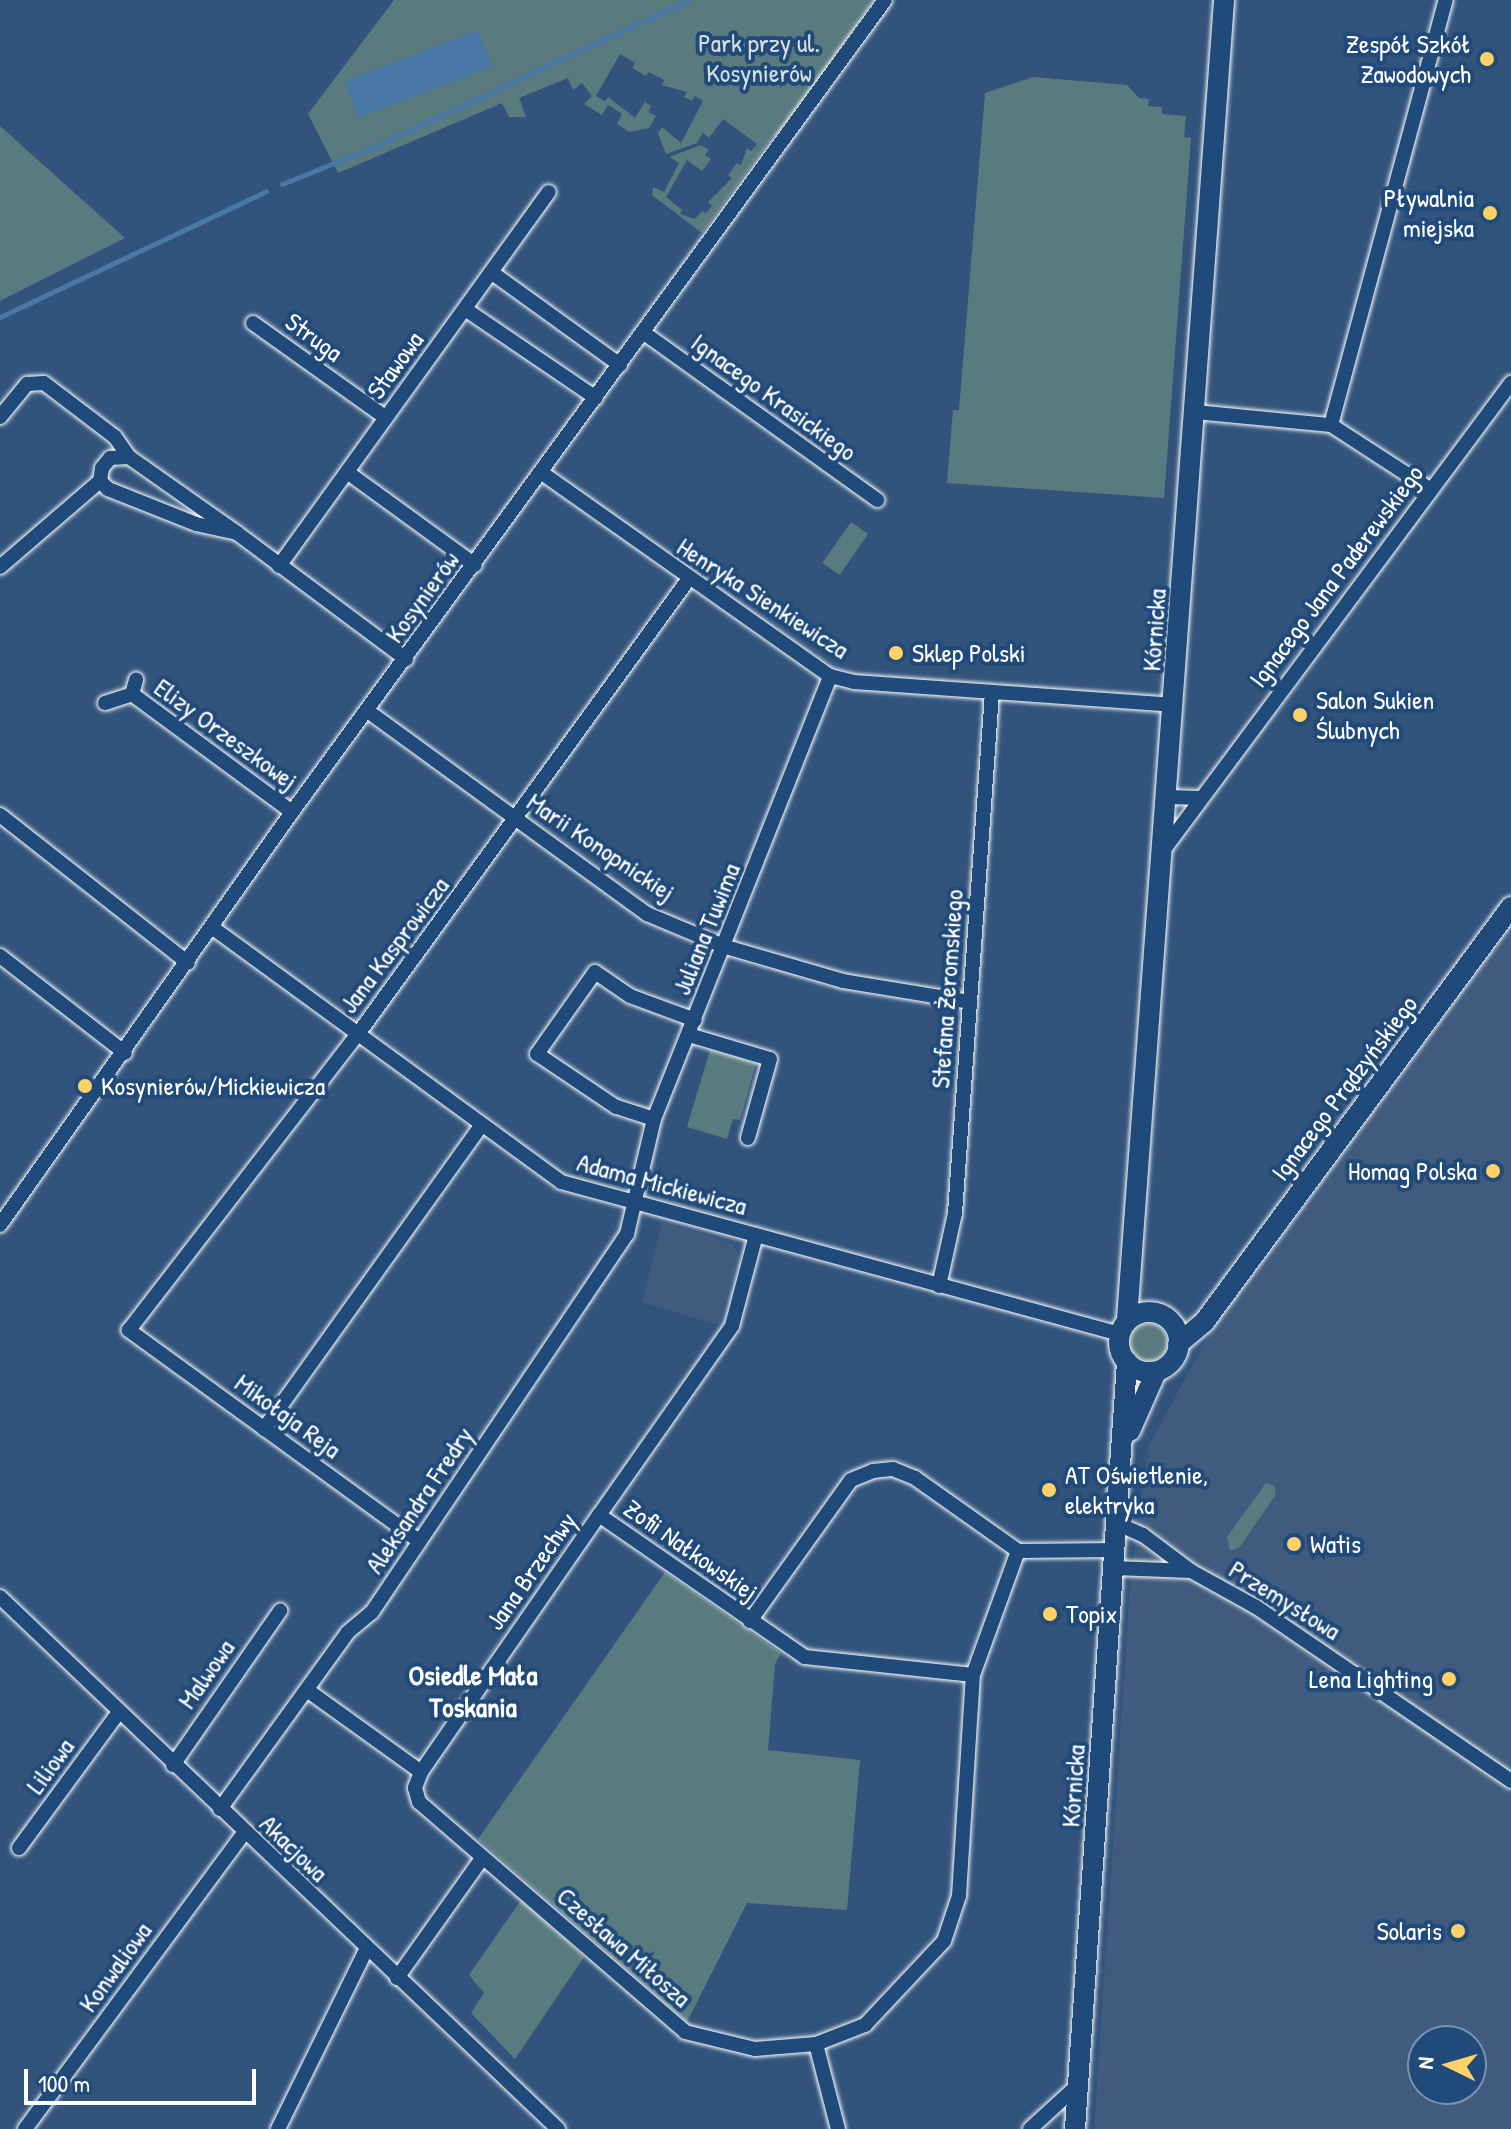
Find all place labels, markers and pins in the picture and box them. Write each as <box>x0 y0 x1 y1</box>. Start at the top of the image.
place label: Zespół Szkół Zawodowych <box>1346 28 1471 90</box>
marker: Zespół Szkół Zawodowych <box>1478 50 1496 68</box>
place label: Pływalnia miejska <box>1384 182 1474 244</box>
marker: Pływalnia miejska <box>1481 204 1499 222</box>
place label: Sklep Polski <box>912 637 1026 669</box>
marker: Sklep Polski <box>887 644 905 662</box>
place label: Salon Sukien Ślubnych <box>1316 684 1434 746</box>
marker: Salon Sukien Ślubnych <box>1291 706 1309 724</box>
place label: Kosynierów/Mickiewicza <box>101 1070 325 1102</box>
marker: Kosynierów/Mickiewicza <box>76 1077 94 1095</box>
place label: Homag Polska <box>1348 1155 1477 1187</box>
marker: Homag Polska <box>1484 1162 1502 1180</box>
place label: AT Oświetlenie, elektryka <box>1065 1459 1208 1520</box>
marker: AT Oświetlenie, elektryka <box>1040 1481 1058 1499</box>
place label: Watis <box>1310 1528 1361 1560</box>
marker: Watis <box>1285 1535 1303 1553</box>
place label: Topix <box>1066 1598 1117 1630</box>
marker: Topix <box>1041 1605 1059 1623</box>
place label: Lena Lighting <box>1309 1663 1433 1695</box>
marker: Lena Lighting <box>1440 1670 1458 1688</box>
place label: Solaris <box>1377 1915 1442 1947</box>
marker: Solaris <box>1449 1922 1467 1940</box>

